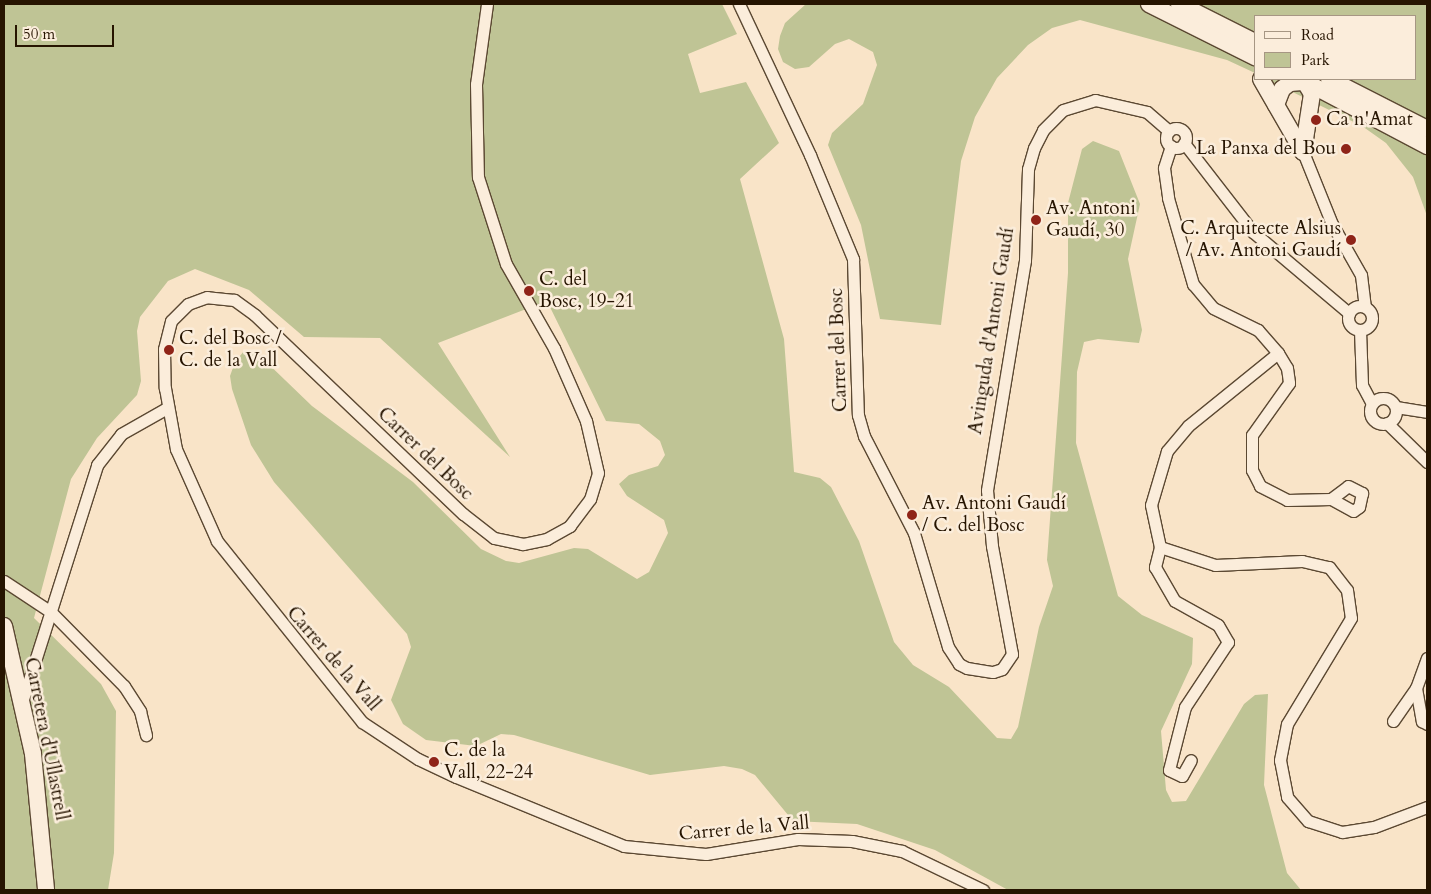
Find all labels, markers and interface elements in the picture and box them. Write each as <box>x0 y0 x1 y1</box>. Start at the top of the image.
scale bar <box>18 15 116 47</box>
legend <box>1254 15 1416 80</box>
text: 50 m <box>23 24 55 44</box>
text: Road <box>1301 25 1334 45</box>
text: Park <box>1301 50 1330 70</box>
place label: Ca n'Amat <box>1326 109 1413 131</box>
marker: Ca n'Amat <box>1310 114 1322 126</box>
place label: La Panxa del Bou <box>1196 138 1336 160</box>
marker: La Panxa del Bou <box>1340 143 1352 155</box>
place label: Av. Antoni Gaudí, 30 <box>1046 198 1136 242</box>
marker: Av. Antoni Gaudí, 30 <box>1030 214 1042 226</box>
place label: C. Arquitecte Alsius / Av. Antoni Gaudí <box>1180 218 1341 262</box>
street label: Avinguda d'Antoni Gaudí <box>964 226 1020 436</box>
marker: C. Arquitecte Alsius / Av. Antoni Gaudí <box>1345 234 1357 246</box>
place label: C. del Bosc, 19-21 <box>539 269 635 313</box>
marker: C. del Bosc, 19-21 <box>523 285 535 297</box>
street label: Carrer del Bosc <box>825 288 853 412</box>
place label: C. del Bosc / C. de la Vall <box>179 328 282 372</box>
marker: C. del Bosc / C. de la Vall <box>163 344 175 356</box>
street label: Carrer del Bosc <box>372 403 478 505</box>
place label: Av. Antoni Gaudí / C. del Bosc <box>922 493 1066 537</box>
marker: Av. Antoni Gaudí / C. del Bosc <box>906 509 918 521</box>
street label: Carrer de la Vall <box>281 602 385 716</box>
street label: Carretera d'Ullastrell <box>19 656 73 822</box>
place label: C. de la Vall, 22-24 <box>444 740 533 784</box>
marker: C. de la Vall, 22-24 <box>428 756 440 768</box>
street label: Carrer de la Vall <box>678 812 810 846</box>

